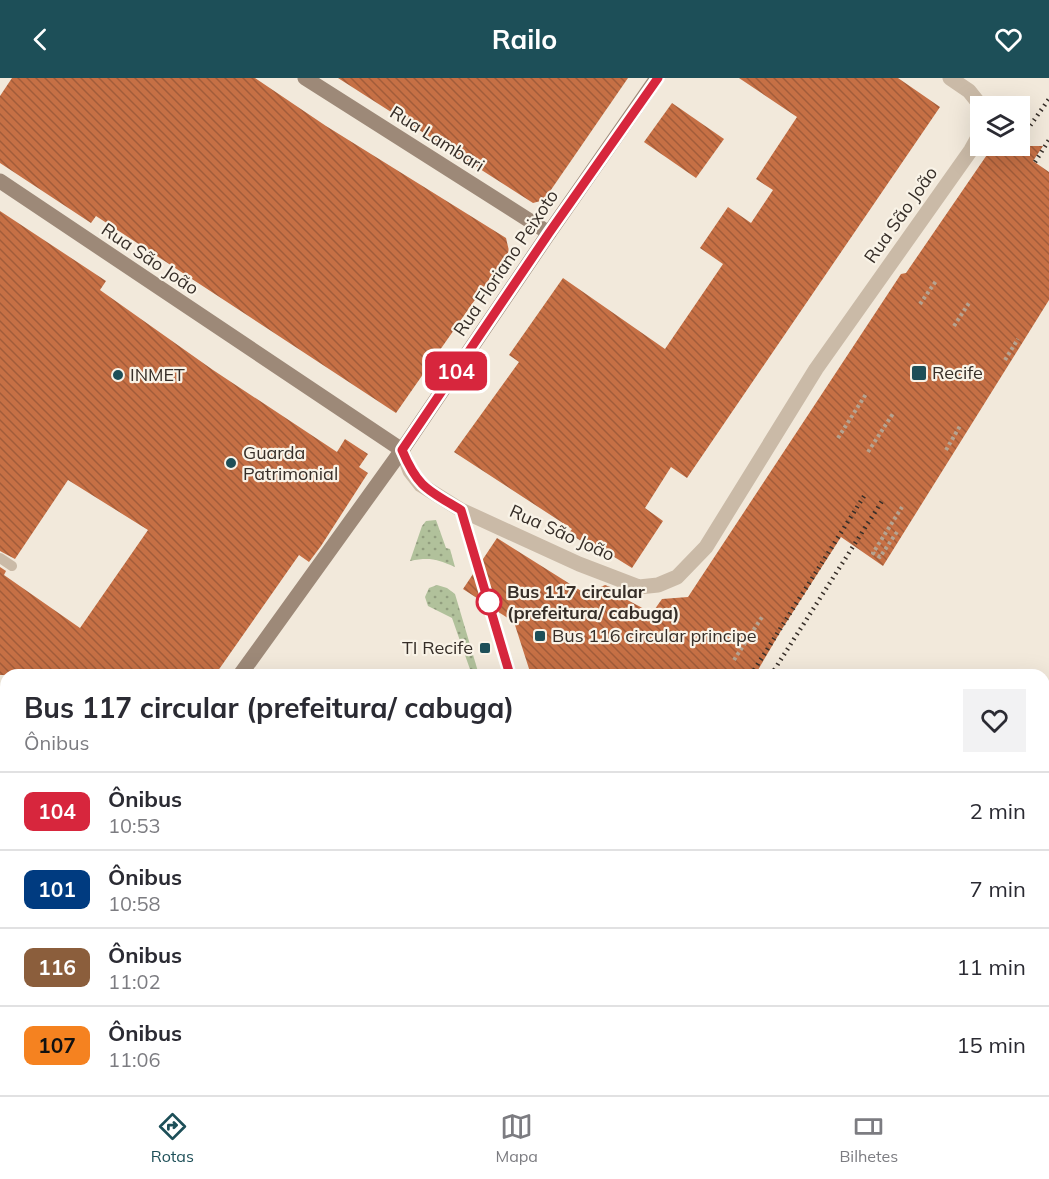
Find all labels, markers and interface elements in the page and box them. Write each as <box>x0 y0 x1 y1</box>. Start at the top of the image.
text: Railo <box>492 22 557 56</box>
icon: back <box>24 23 57 56</box>
icon: heart <box>992 23 1025 56</box>
map controls <box>970 96 1030 156</box>
button: layers <box>970 96 1030 156</box>
street label: Rua Lambari <box>386 100 489 177</box>
street label: Rua São João <box>859 162 942 267</box>
street label: Rua Floriano Peixoto <box>448 185 563 340</box>
street label: Rua São João <box>97 218 203 300</box>
line badge: 104 <box>422 352 490 390</box>
text: 104 <box>437 358 475 384</box>
place label: Recife <box>932 361 983 384</box>
place label: INMET <box>130 363 185 386</box>
marker: Recife <box>910 364 928 382</box>
marker: INMET <box>111 368 125 382</box>
place label: Guarda Patrimonial <box>243 441 338 485</box>
marker: Guarda Patrimonial <box>224 456 238 470</box>
street label: Rua São João <box>506 499 618 566</box>
place label: Bus 117 circular (prefeitura/ cabuga) <box>507 580 679 624</box>
marker: Bus 117 circular (prefeitura/ cabuga) <box>476 589 502 615</box>
place label: Bus 116 circular principe <box>552 624 757 647</box>
marker: Bus 116 circular principe <box>533 629 547 643</box>
place label: TI Recife <box>402 636 473 659</box>
marker: TI Recife <box>478 641 492 655</box>
button: heart <box>963 689 1026 752</box>
text: Bus 117 circular (prefeitura/ cabuga) <box>24 690 514 725</box>
text: Ônibus <box>24 730 89 755</box>
text: Ônibus <box>108 785 182 813</box>
text: 2 min <box>970 797 1026 825</box>
text: 104 <box>38 798 76 824</box>
text: 10:53 <box>108 813 161 838</box>
text: Ônibus <box>108 863 182 891</box>
text: 7 min <box>970 875 1026 903</box>
text: 101 <box>38 876 76 902</box>
text: 10:58 <box>108 891 161 916</box>
text: Ônibus <box>108 941 182 969</box>
text: 11 min <box>956 953 1026 981</box>
text: 116 <box>38 954 76 980</box>
text: 11:02 <box>108 969 161 994</box>
text: Ônibus <box>108 1019 182 1047</box>
text: 15 min <box>956 1031 1026 1059</box>
text: 107 <box>38 1032 76 1058</box>
text: 11:06 <box>108 1047 161 1072</box>
tab: Rotas <box>151 1110 194 1166</box>
tab: Mapa <box>495 1110 538 1166</box>
tab: Bilhetes <box>839 1110 898 1166</box>

